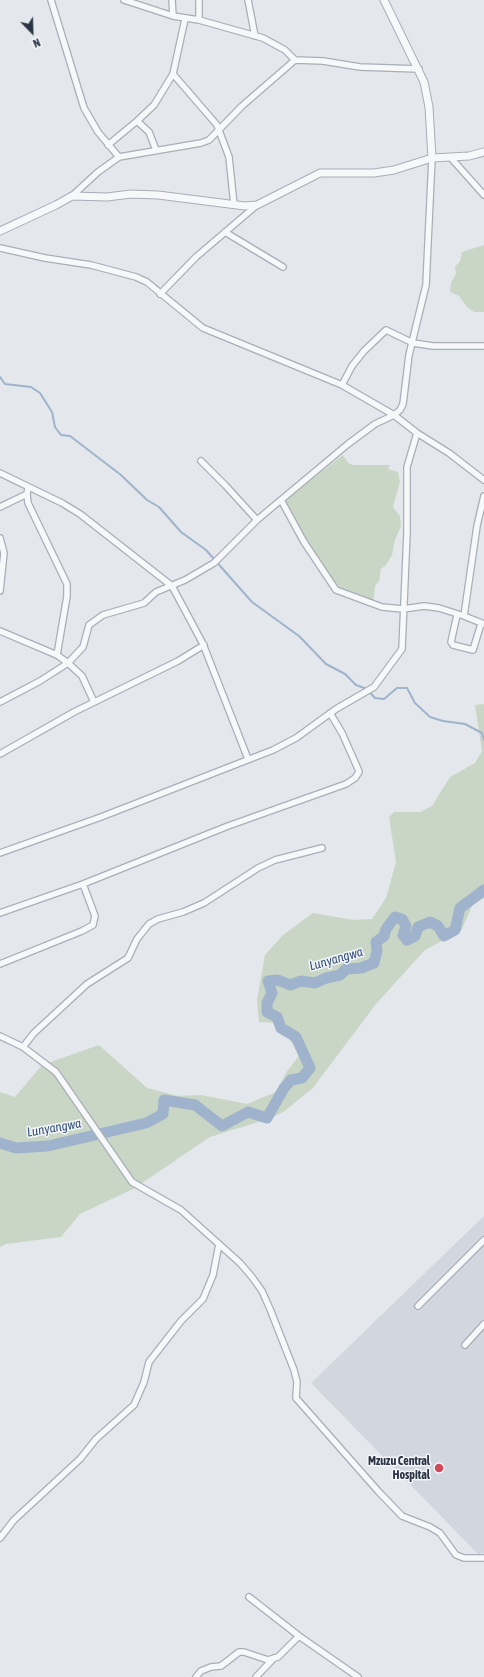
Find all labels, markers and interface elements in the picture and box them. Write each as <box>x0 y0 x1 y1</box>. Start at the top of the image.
north arrow <box>12 12 52 52</box>
text: N <box>31 36 42 50</box>
water label: Lunyangwa <box>307 944 365 974</box>
water label: Lunyangwa <box>26 1116 82 1140</box>
place label: Mzuzu Central Hospital <box>368 1454 430 1482</box>
marker: Mzuzu Central Hospital <box>433 1462 445 1474</box>

